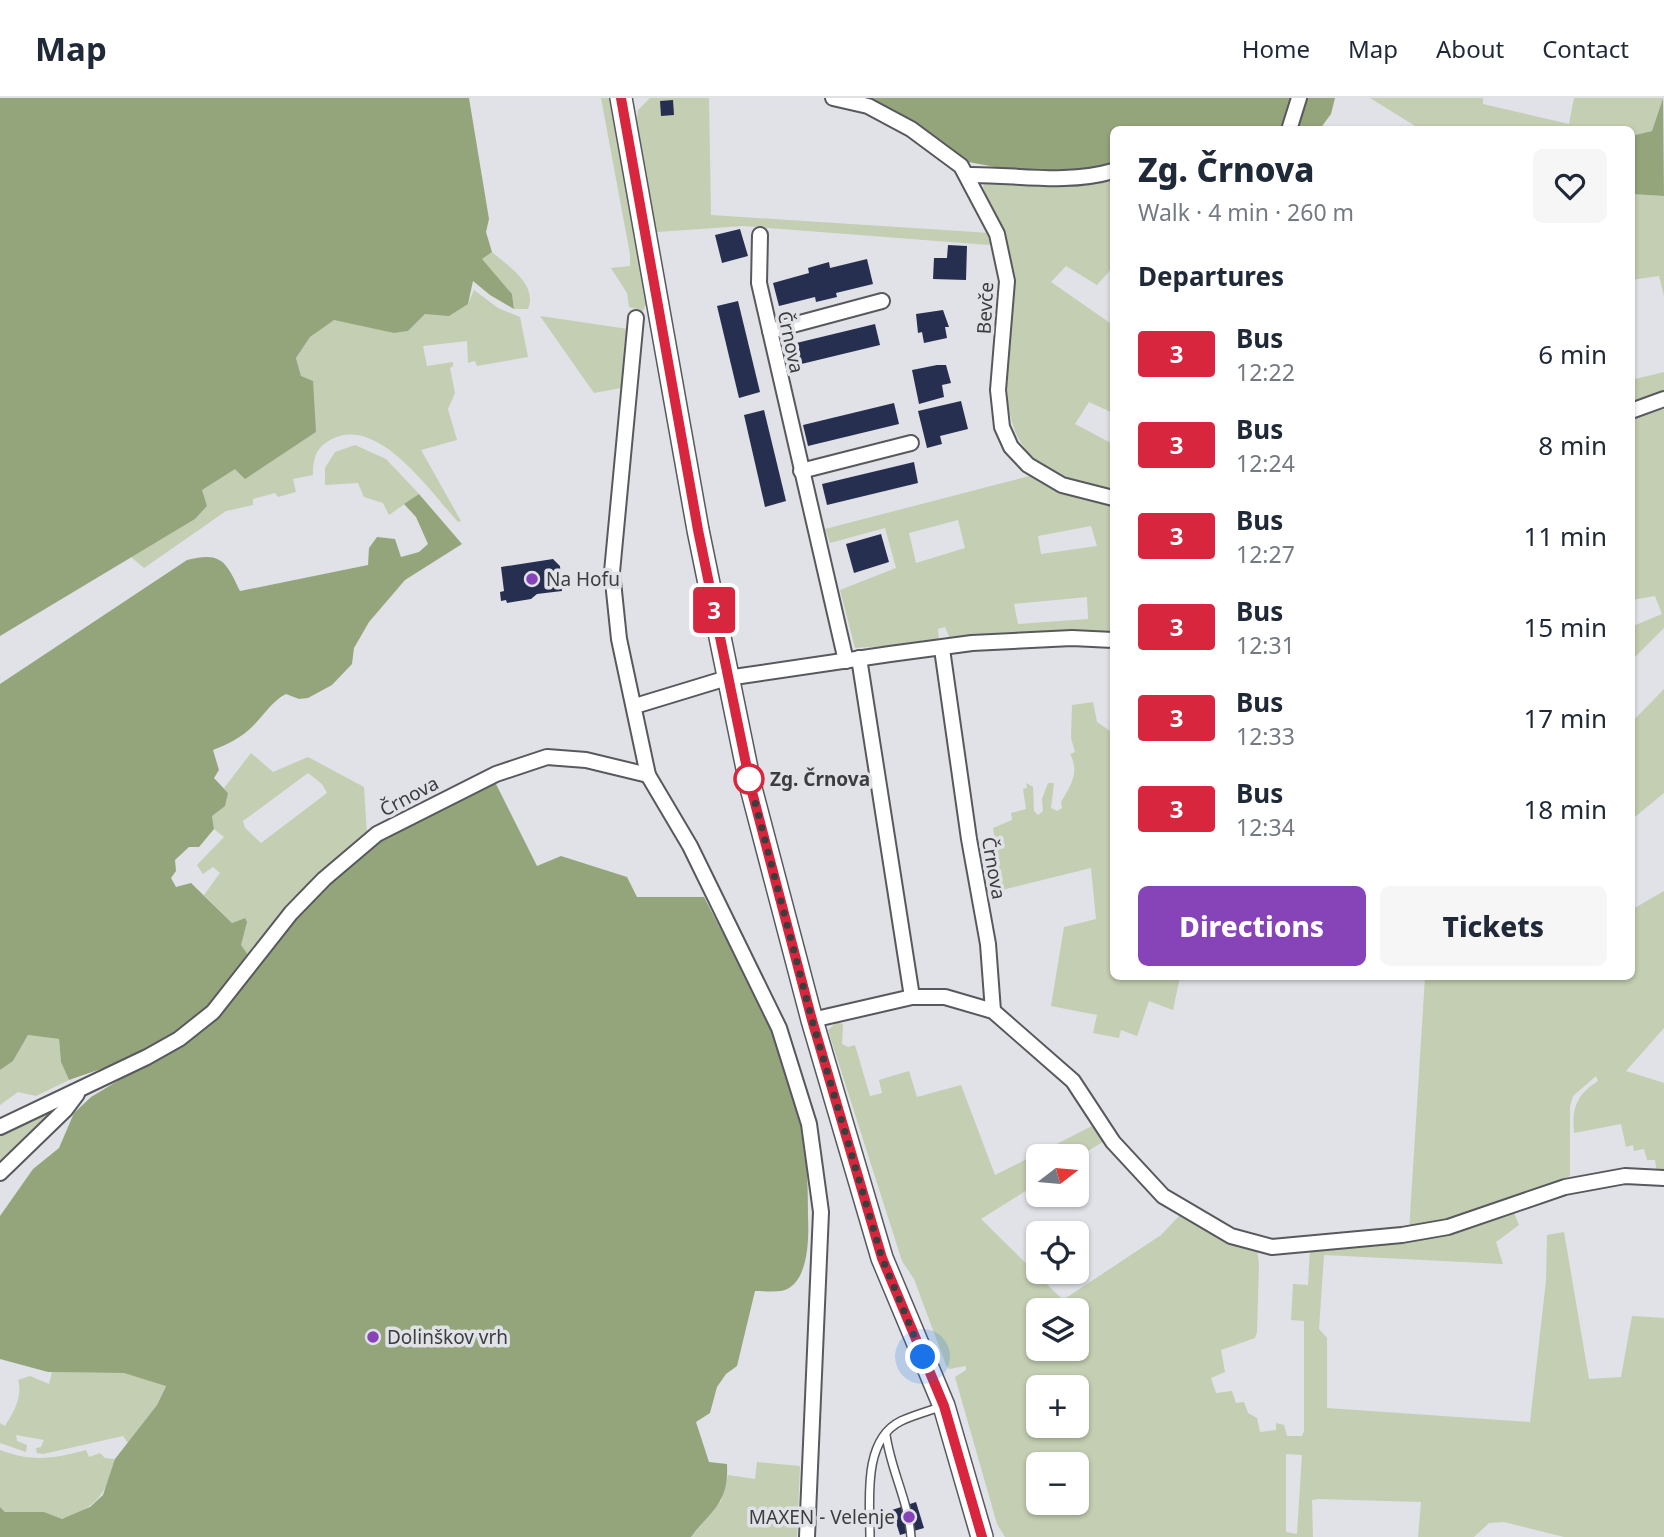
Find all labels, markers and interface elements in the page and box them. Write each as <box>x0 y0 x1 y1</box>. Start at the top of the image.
text: Map <box>35 26 107 71</box>
text: Home <box>1242 32 1310 65</box>
text: Map <box>1348 32 1398 65</box>
text: About <box>1436 32 1504 65</box>
text: Contact <box>1542 32 1629 65</box>
text: Zg. Črnova <box>1138 147 1314 192</box>
button: heart <box>1533 149 1607 223</box>
text: Walk · 4 min · 260 m <box>1138 196 1354 228</box>
text: Departures <box>1138 258 1284 294</box>
street label: Bevče <box>971 281 999 335</box>
street label: Črnova <box>772 308 810 376</box>
text: Bus <box>1236 320 1283 356</box>
text: 6 min <box>1538 336 1607 372</box>
text: 3 <box>1170 337 1183 370</box>
text: 12:22 <box>1236 356 1295 388</box>
text: Bus <box>1236 411 1283 447</box>
text: 8 min <box>1538 427 1607 463</box>
text: 3 <box>1170 428 1183 461</box>
text: 12:24 <box>1236 447 1295 479</box>
text: Bus <box>1236 502 1283 538</box>
text: 11 min <box>1523 518 1607 554</box>
text: 3 <box>1170 519 1183 552</box>
text: 12:27 <box>1236 538 1295 570</box>
place label: Na Hofu <box>546 566 620 592</box>
marker: Na Hofu <box>524 571 540 587</box>
line badge: 3 <box>691 587 737 633</box>
text: 3 <box>707 593 721 626</box>
text: Bus <box>1236 593 1283 629</box>
text: 15 min <box>1523 609 1607 645</box>
text: 3 <box>1170 610 1183 643</box>
text: 12:31 <box>1236 629 1295 661</box>
text: Bus <box>1236 684 1283 720</box>
text: 17 min <box>1523 700 1607 736</box>
text: 3 <box>1170 701 1183 734</box>
text: 12:33 <box>1236 720 1295 752</box>
marker: Zg. Črnova <box>734 764 764 794</box>
place label: Zg. Črnova <box>770 766 870 792</box>
street label: Črnova <box>375 770 443 822</box>
text: Bus <box>1236 775 1283 811</box>
text: 18 min <box>1523 791 1607 827</box>
text: 3 <box>1170 792 1183 825</box>
text: 12:34 <box>1236 811 1295 843</box>
street label: Črnova <box>976 835 1012 901</box>
button: Directions <box>1138 886 1366 966</box>
button: Tickets <box>1380 886 1607 966</box>
north arrow <box>1026 1144 1088 1208</box>
map controls <box>1026 1144 1089 1515</box>
button: locate <box>1026 1221 1089 1284</box>
button: layers <box>1026 1298 1089 1361</box>
place label: Dolinškov vrh <box>387 1324 508 1350</box>
marker: Dolinškov vrh <box>365 1329 381 1345</box>
your location <box>905 1339 940 1374</box>
button: + <box>1026 1375 1089 1438</box>
button: − <box>1026 1452 1089 1515</box>
place label: MAXEN - Velenje <box>749 1504 895 1530</box>
marker: MAXEN - Velenje <box>901 1509 917 1525</box>

